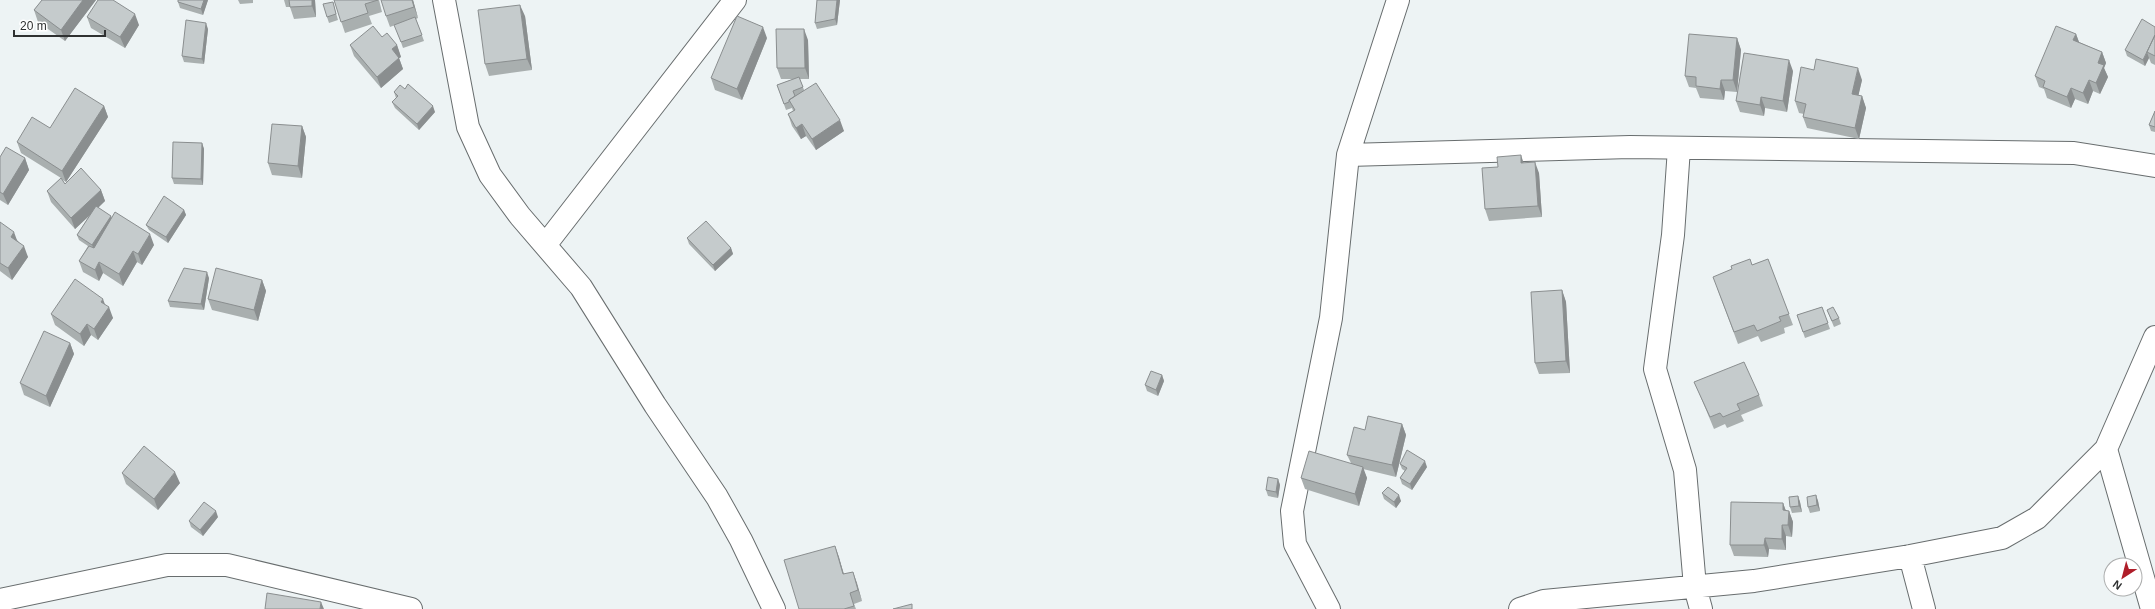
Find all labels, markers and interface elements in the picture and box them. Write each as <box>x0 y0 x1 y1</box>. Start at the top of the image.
scale bar <box>14 12 105 38</box>
text: 20 m <box>20 19 47 33</box>
north arrow <box>2103 557 2143 597</box>
text: N <box>2110 578 2124 592</box>

